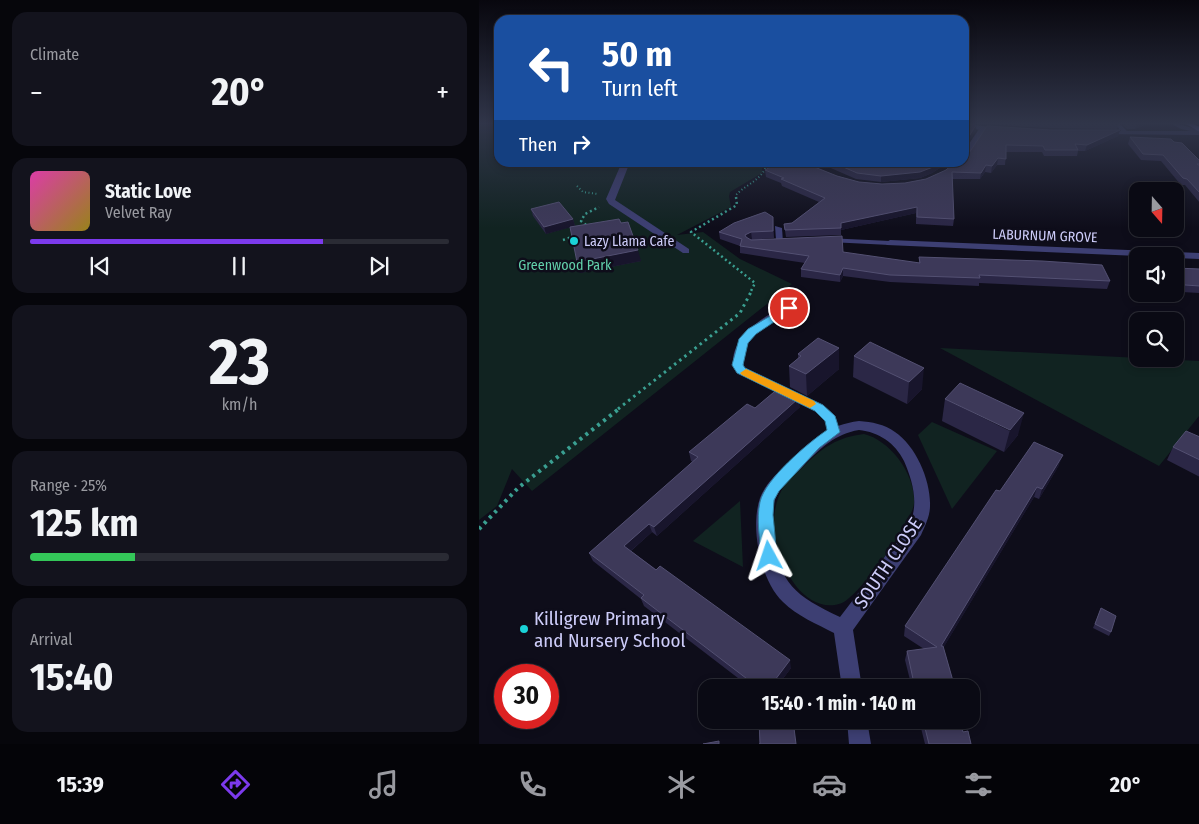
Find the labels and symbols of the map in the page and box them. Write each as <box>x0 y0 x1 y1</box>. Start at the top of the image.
north arrow <box>1129 182 1184 238</box>
street label: LABURNUM GROVE <box>992 226 1098 246</box>
place label: Lazy Llama Cafe <box>584 233 674 250</box>
marker: Lazy Llama Cafe <box>568 235 580 247</box>
park label: Greenwood Park <box>518 257 612 274</box>
pin <box>768 287 810 329</box>
street label: SOUTH CLOSE <box>849 513 927 613</box>
position arrow <box>742 529 794 581</box>
place label: Killigrew Primary and Nursery School <box>534 607 685 652</box>
marker: Killigrew Primary and Nursery School <box>518 623 530 635</box>
speed limit sign: 30 <box>494 664 559 729</box>

